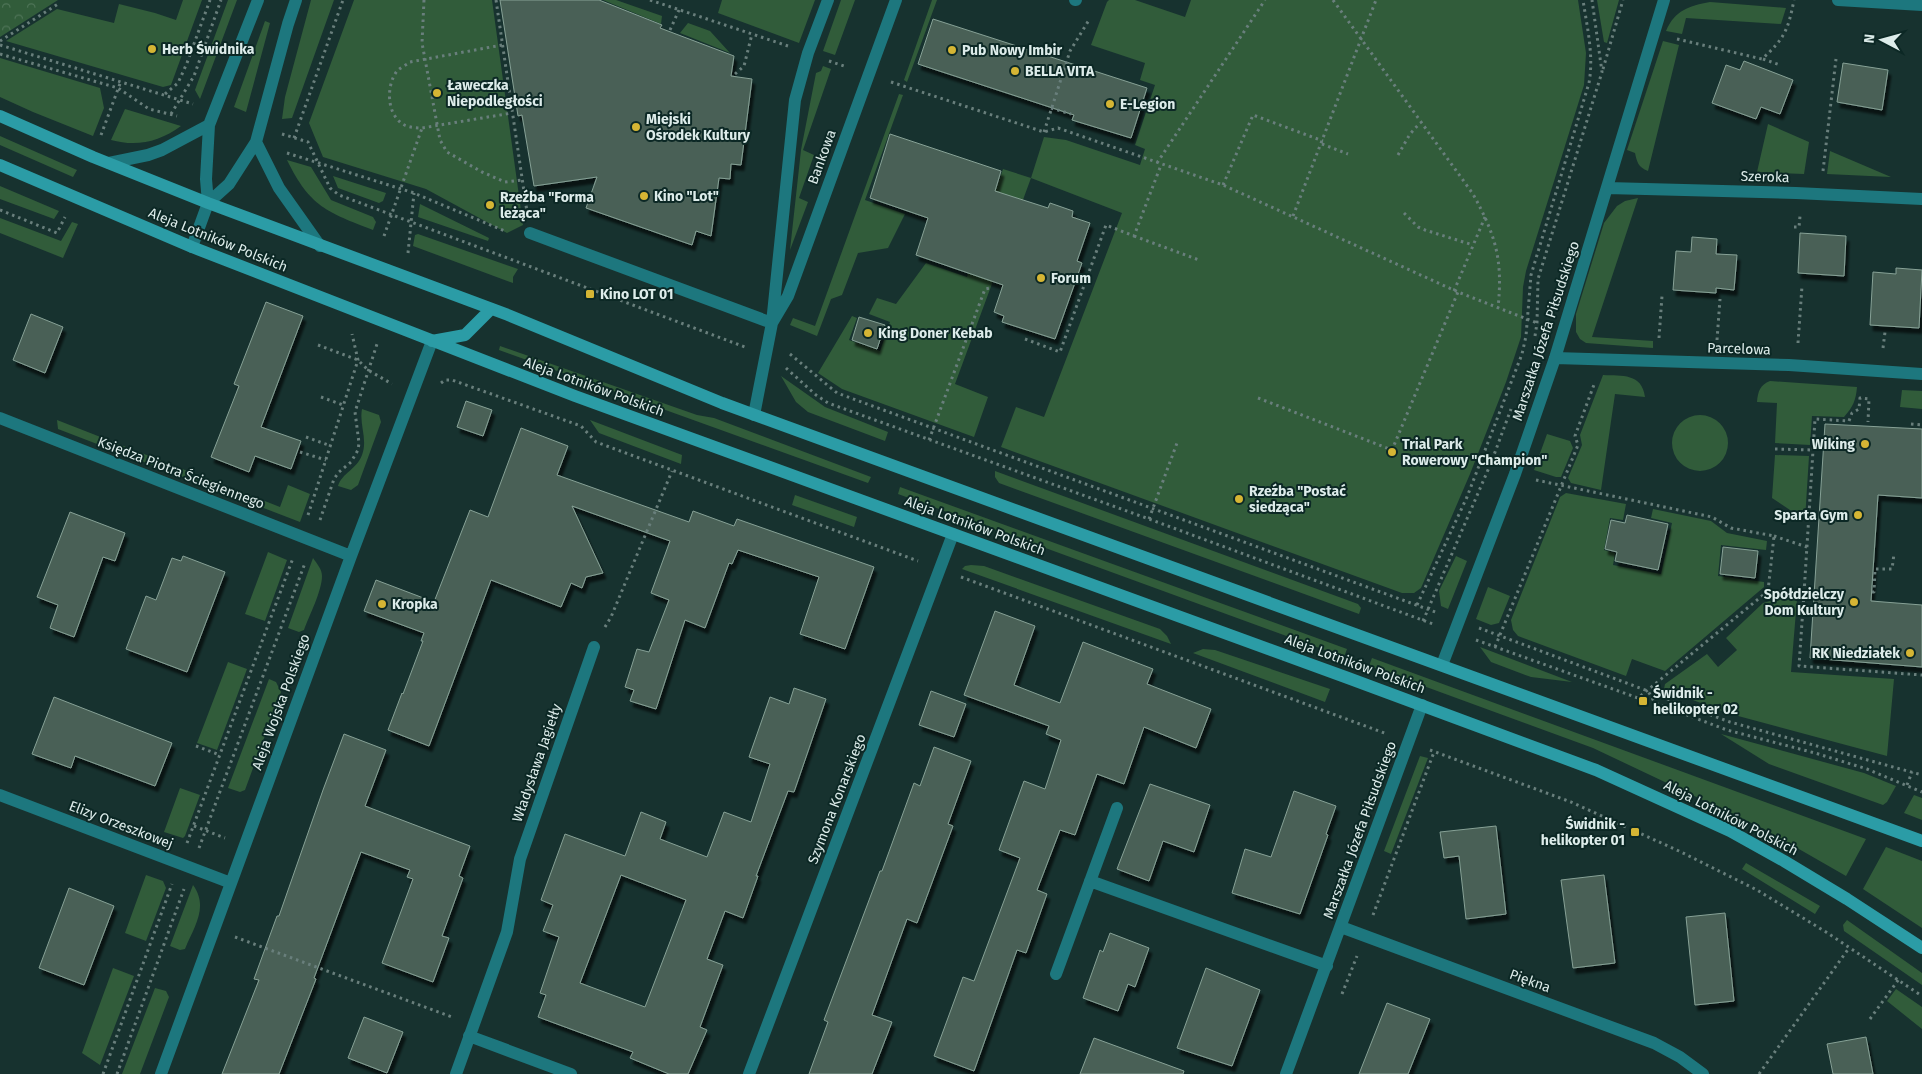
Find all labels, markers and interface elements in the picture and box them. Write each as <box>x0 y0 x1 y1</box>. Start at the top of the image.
north arrow <box>1857 15 1907 65</box>
text: N <box>1861 33 1879 44</box>
place label: Herb Świdnika <box>162 40 255 58</box>
place label: Pub Nowy Imbir <box>962 42 1062 59</box>
marker: Herb Świdnika <box>146 43 158 55</box>
marker: Pub Nowy Imbir <box>946 44 958 56</box>
place label: BELLA VITA <box>1025 63 1095 80</box>
marker: BELLA VITA <box>1009 65 1021 77</box>
place label: Ławeczka Niepodległości <box>447 77 543 110</box>
marker: Ławeczka Niepodległości <box>431 87 443 99</box>
place label: E-Legion <box>1120 96 1175 113</box>
marker: E-Legion <box>1104 98 1116 110</box>
place label: Miejski Ośrodek Kultury <box>646 111 751 144</box>
marker: Miejski Ośrodek Kultury <box>630 121 642 133</box>
street label: Bankowa <box>804 127 840 187</box>
street label: Szeroka <box>1740 168 1790 186</box>
place label: Kino "Lot" <box>654 188 719 205</box>
place label: Rzeźba "Forma leżąca" <box>500 189 594 222</box>
marker: Kino "Lot" <box>638 190 650 202</box>
marker: Rzeźba "Forma leżąca" <box>484 199 496 211</box>
street label: Aleja Lotników Polskich <box>146 204 290 276</box>
street label: Marszałka Józefa Piłsudskiego <box>1509 239 1583 423</box>
place label: Forum <box>1051 270 1091 287</box>
marker: Forum <box>1035 272 1047 284</box>
place label: Kino LOT 01 <box>600 286 673 303</box>
marker: Kino LOT 01 <box>584 288 596 300</box>
place label: King Doner Kebab <box>878 325 993 342</box>
marker: King Doner Kebab <box>862 327 874 339</box>
street label: Parcelowa <box>1707 339 1771 359</box>
street label: Aleja Lotników Polskich <box>521 354 667 420</box>
street label: Księdza Piotra Ściegiennego <box>95 432 267 513</box>
place label: Trial Park Rowerowy "Champion" <box>1402 436 1547 469</box>
place label: Wiking <box>1812 436 1855 453</box>
marker: Wiking <box>1859 438 1871 450</box>
marker: Trial Park Rowerowy "Champion" <box>1386 446 1398 458</box>
place label: Rzeźba "Postać siedząca" <box>1249 483 1346 516</box>
street label: Aleja Lotników Polskich <box>902 493 1048 559</box>
marker: Rzeźba "Postać siedząca" <box>1233 493 1245 505</box>
place label: Sparta Gym <box>1774 507 1848 524</box>
marker: Sparta Gym <box>1852 509 1864 521</box>
place label: Spółdzielczy Dom Kultury <box>1764 586 1845 619</box>
place label: Kropka <box>392 596 438 613</box>
marker: Spółdzielczy Dom Kultury <box>1848 596 1860 608</box>
marker: Kropka <box>376 598 388 610</box>
street label: Aleja Lotników Polskich <box>1282 631 1428 697</box>
street label: Aleja Wojska Polskiego <box>248 632 314 772</box>
place label: RK Niedziałek <box>1812 645 1900 662</box>
marker: RK Niedziałek <box>1904 647 1916 659</box>
place label: Świdnik - helikopter 02 <box>1653 684 1738 718</box>
marker: Świdnik - helikopter 02 <box>1637 695 1649 707</box>
street label: Władysława Jagiełły <box>509 702 565 824</box>
street label: Szymona Konarskiego <box>804 732 870 866</box>
street label: Marszałka Józefa Piłsudskiego <box>1320 739 1400 921</box>
street label: Aleja Lotników Polskich <box>1661 777 1801 859</box>
street label: Elizy Orzeszkowej <box>66 797 176 853</box>
place label: Świdnik - helikopter 01 <box>1541 815 1625 849</box>
marker: Świdnik - helikopter 01 <box>1629 826 1641 838</box>
street label: Piękna <box>1507 966 1553 996</box>

